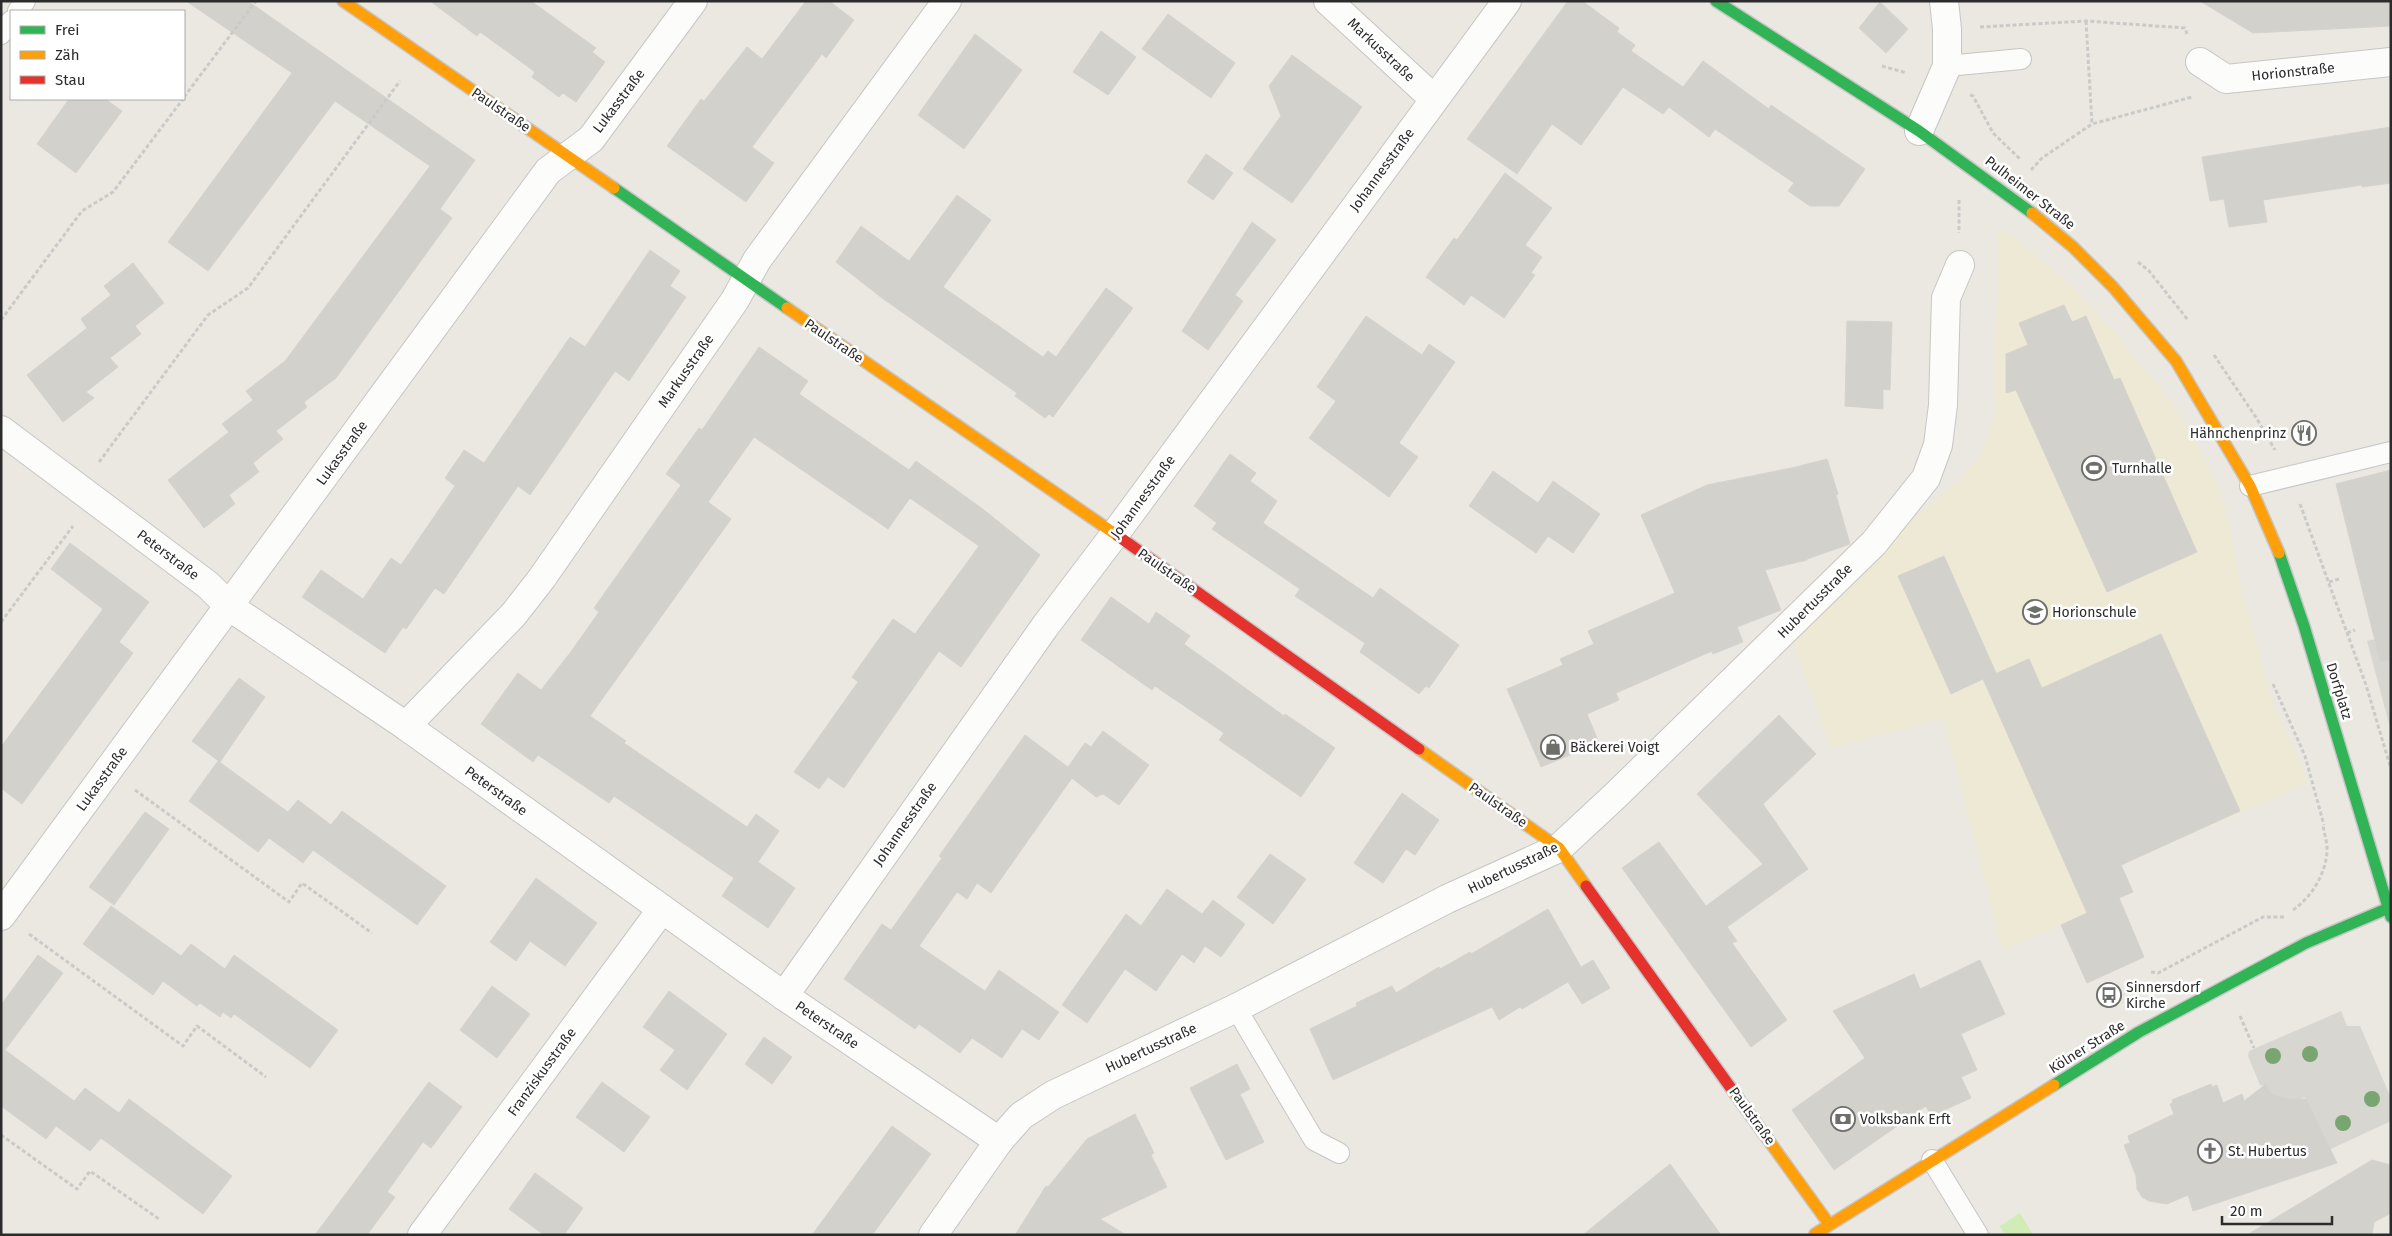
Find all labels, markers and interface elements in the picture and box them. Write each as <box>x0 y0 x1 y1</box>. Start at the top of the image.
legend <box>10 10 185 100</box>
street label: Markusstraße <box>1344 15 1418 85</box>
text: Frei <box>55 21 80 39</box>
text: Zäh <box>55 46 80 64</box>
street label: Horionstraße <box>2251 59 2335 85</box>
street label: Lukasstraße <box>589 66 649 136</box>
text: Stau <box>55 71 85 89</box>
street label: Paulstraße <box>468 84 534 136</box>
street label: Johannesstraße <box>1346 125 1418 215</box>
street label: Pulheimer Straße <box>1982 153 2078 233</box>
street label: Paulstraße <box>801 315 867 367</box>
street label: Markusstraße <box>654 331 718 411</box>
street label: Lukasstraße <box>313 417 371 489</box>
restaurant icon: Hähnchenprinz <box>2291 420 2317 446</box>
place label: Hähnchenprinz <box>2190 425 2286 442</box>
street label: Johannesstraße <box>1107 452 1179 542</box>
sports icon: Turnhalle <box>2081 455 2107 481</box>
place label: Turnhalle <box>2112 460 2172 477</box>
street label: Peterstraße <box>134 526 202 584</box>
street label: Paulstraße <box>1135 545 1199 597</box>
street label: Hubertusstraße <box>1774 560 1856 642</box>
school or university icon: Horionschule <box>2022 599 2048 625</box>
place label: Horionschule <box>2052 604 2137 621</box>
street label: Dorfplatz <box>2322 661 2356 721</box>
shop icon: Bäckerei Voigt <box>1540 734 1566 760</box>
place label: Bäckerei Voigt <box>1570 739 1661 756</box>
street label: Lukasstraße <box>73 743 131 815</box>
street label: Peterstraße <box>461 763 531 819</box>
street label: Johannesstraße <box>870 779 940 869</box>
street label: Paulstraße <box>1466 779 1530 831</box>
street label: Hubertusstraße <box>1465 839 1561 897</box>
place label: Sinnersdorf Kirche <box>2126 979 2201 1012</box>
bus stop icon: Sinnersdorf Kirche <box>2096 982 2122 1008</box>
street label: Peterstraße <box>792 998 862 1052</box>
street label: Kölner Straße <box>2046 1017 2128 1077</box>
street label: Hubertusstraße <box>1103 1019 1199 1077</box>
street label: Franziskusstraße <box>504 1024 580 1120</box>
street label: Paulstraße <box>1725 1084 1779 1148</box>
bank icon: Volksbank Erft <box>1830 1106 1856 1132</box>
place label: Volksbank Erft <box>1860 1111 1952 1128</box>
church icon: St. Hubertus <box>2197 1138 2223 1164</box>
place label: St. Hubertus <box>2228 1143 2307 1160</box>
scale bar <box>2222 1194 2332 1226</box>
text: 20 m <box>2230 1202 2263 1220</box>

